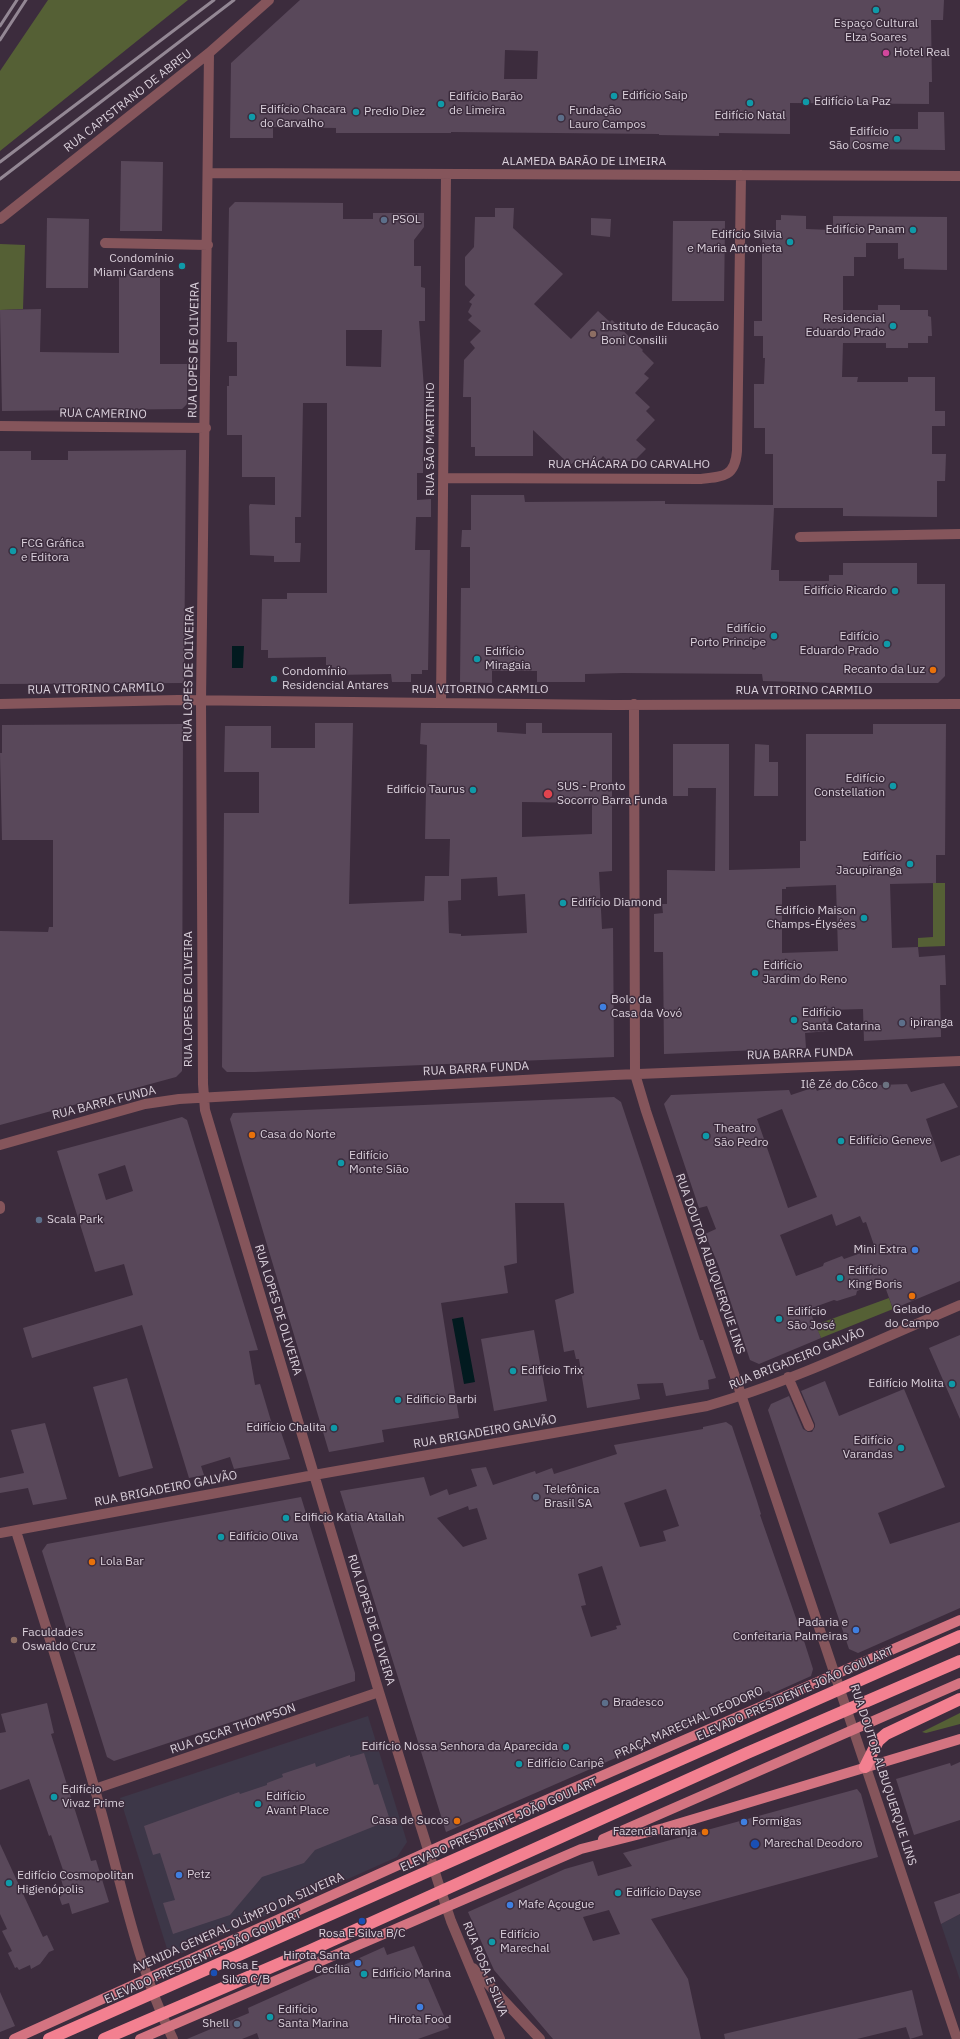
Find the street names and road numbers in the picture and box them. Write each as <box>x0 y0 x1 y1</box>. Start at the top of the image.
street label: RUA CAPISTRANO DE ABREU <box>61 47 195 155</box>
street label: ALAMEDA BARÃO DE LIMEIRA <box>502 155 666 169</box>
street label: RUA LOPES DE OLIVEIRA <box>186 282 202 418</box>
street label: RUA SÃO MARTINHO <box>424 382 438 496</box>
street label: RUA CAMERINO <box>59 406 147 422</box>
street label: RUA CHÁCARA DO CARVALHO <box>548 458 710 472</box>
street label: RUA LOPES DE OLIVEIRA <box>181 606 197 742</box>
street label: RUA VITORINO CARMILO <box>27 681 165 697</box>
street label: RUA VITORINO CARMILO <box>412 683 548 697</box>
street label: RUA VITORINO CARMILO <box>736 684 872 698</box>
street label: RUA LOPES DE OLIVEIRA <box>182 931 196 1067</box>
street label: RUA BARRA FUNDA <box>747 1045 853 1063</box>
street label: RUA BARRA FUNDA <box>423 1059 529 1079</box>
street label: RUA BARRA FUNDA <box>51 1083 157 1123</box>
street label: RUA DOUTOR ALBUQUERQUE LINS <box>672 1172 748 1356</box>
street label: RUA LOPES DE OLIVEIRA <box>251 1243 305 1377</box>
street label: RUA BRIGADEIRO GALVÃO <box>727 1325 867 1393</box>
street label: RUA BRIGADEIRO GALVÃO <box>412 1412 558 1452</box>
street label: RUA BRIGADEIRO GALVÃO <box>93 1468 239 1510</box>
street label: RUA LOPES DE OLIVEIRA <box>344 1553 398 1687</box>
street label: ELEVADO PRESIDENTE JOÃO GOULART <box>694 1644 896 1744</box>
street label: RUA DOUTOR ALBUQUERQUE LINS <box>847 1682 919 1868</box>
street label: PRAÇA MARECHAL DEODORO <box>612 1684 766 1762</box>
street label: RUA OSCAR THOMPSON <box>168 1701 298 1757</box>
street label: ELEVADO PRESIDENTE JOÃO GOULART <box>398 1775 600 1875</box>
street label: AVENIDA GENERAL OLÍMPIO DA SILVEIRA <box>130 1870 346 1976</box>
street label: ELEVADO PRESIDENTE JOÃO GOULART <box>102 1907 304 2007</box>
street label: RUA ROSA E SILVA <box>459 1919 511 2019</box>

